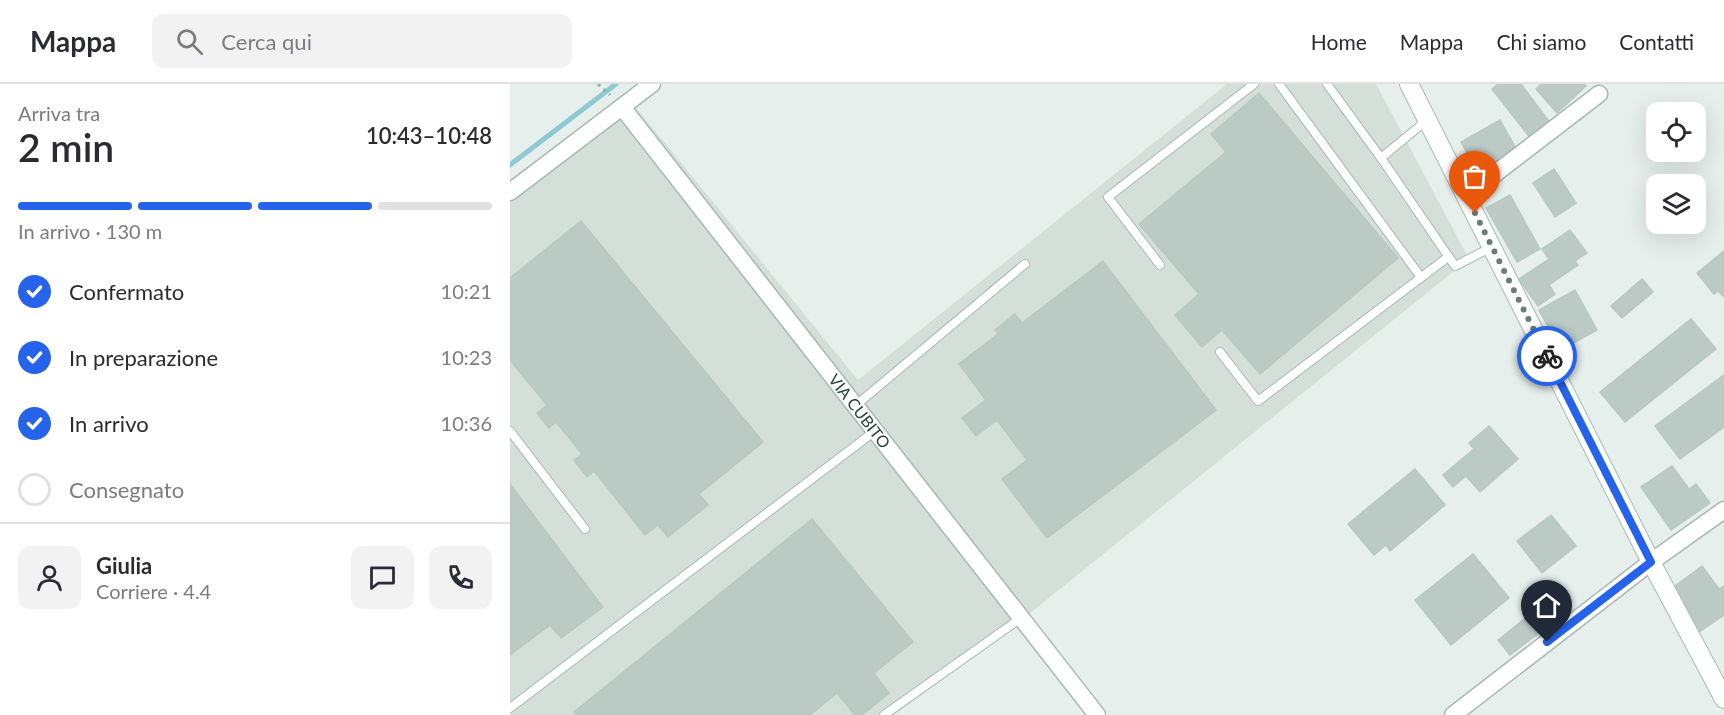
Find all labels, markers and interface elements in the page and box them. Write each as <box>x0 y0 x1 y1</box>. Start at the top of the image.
search box <box>152 14 572 68</box>
text: Mappa <box>30 24 116 58</box>
icon: search <box>173 25 206 58</box>
text: Cerca qui <box>221 28 312 55</box>
text: Home <box>1311 29 1367 54</box>
text: Mappa <box>1400 29 1463 54</box>
text: Chi siamo <box>1496 29 1586 54</box>
text: Contatti <box>1619 29 1694 54</box>
text: Arriva tra <box>18 101 100 125</box>
map controls <box>1646 102 1706 234</box>
button: locate <box>1646 102 1706 162</box>
text: 10:43–10:48 <box>366 122 492 149</box>
text: 2 min <box>18 124 114 170</box>
pin <box>1449 151 1500 213</box>
icon: bag <box>1458 160 1491 193</box>
button: layers <box>1646 174 1706 234</box>
text: In arrivo · 130 m <box>18 219 162 243</box>
icon: check <box>18 275 51 308</box>
text: Confermato <box>69 278 184 305</box>
text: 10:21 <box>441 279 492 303</box>
courier <box>1517 326 1577 386</box>
icon: bike <box>1531 340 1564 373</box>
icon: check <box>18 341 51 374</box>
text: In preparazione <box>69 344 218 371</box>
text: 10:23 <box>441 345 492 369</box>
street label: VIA CUBITO <box>825 370 895 452</box>
icon: check <box>18 407 51 440</box>
text: In arrivo <box>69 410 149 437</box>
text: 10:36 <box>441 411 492 435</box>
text: Consegnato <box>69 476 184 503</box>
button: person <box>18 546 81 609</box>
button: chat <box>351 546 414 609</box>
button: phone <box>429 546 492 609</box>
text: Giulia <box>96 552 152 579</box>
text: Corriere · 4.4 <box>96 579 211 603</box>
pin <box>1521 580 1572 642</box>
icon: home <box>1530 589 1563 622</box>

